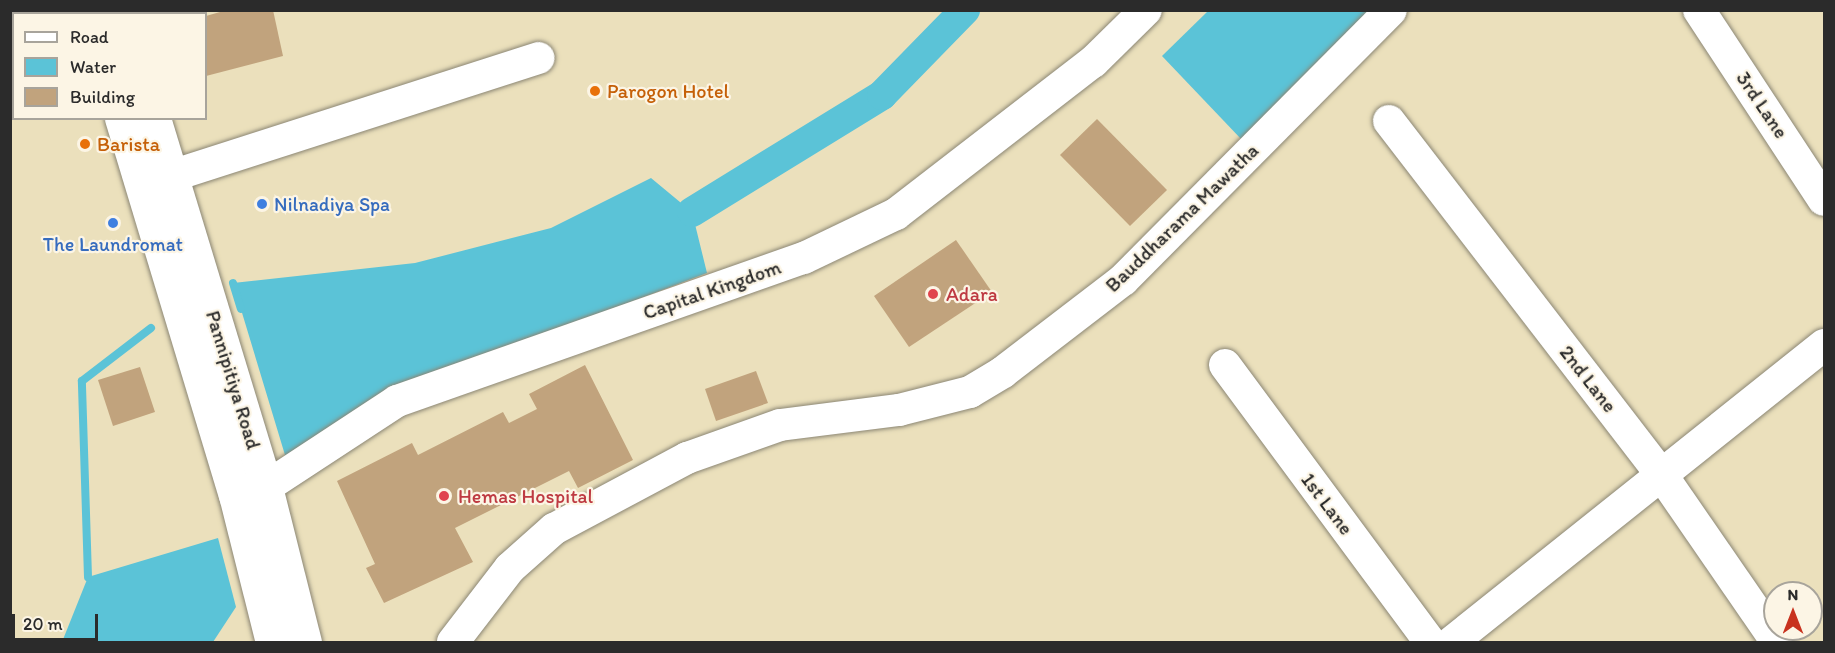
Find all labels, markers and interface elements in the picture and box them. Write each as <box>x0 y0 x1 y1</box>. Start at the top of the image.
legend <box>12 12 207 120</box>
text: Road <box>70 26 109 48</box>
text: Water <box>70 56 116 78</box>
street label: 3rd Lane <box>1731 67 1793 143</box>
place label: Parogon Hotel <box>607 79 729 103</box>
marker: Parogon Hotel <box>588 84 602 98</box>
text: Building <box>70 86 135 108</box>
place label: Barista <box>97 132 160 156</box>
marker: Barista <box>78 137 92 151</box>
street label: Bauddharama Mawatha <box>1100 139 1264 297</box>
place label: Nilnadiya Spa <box>274 192 391 216</box>
marker: Nilnadiya Spa <box>255 197 269 211</box>
marker: The Laundromat <box>106 216 120 230</box>
place label: The Laundromat <box>42 232 184 256</box>
street label: Capital Kingdom <box>640 255 784 325</box>
place label: Adara <box>946 282 998 306</box>
marker: Adara <box>924 285 942 303</box>
street label: Pannipitiya Road <box>201 308 265 452</box>
street label: 2nd Lane <box>1554 341 1622 417</box>
street label: 1st Lane <box>1296 468 1358 540</box>
place label: Hemas Hospital <box>458 484 593 508</box>
marker: Hemas Hospital <box>435 487 453 505</box>
north arrow <box>1763 581 1823 641</box>
text: N <box>1788 585 1798 604</box>
scale bar <box>15 602 100 640</box>
text: 20 m <box>23 613 63 635</box>

